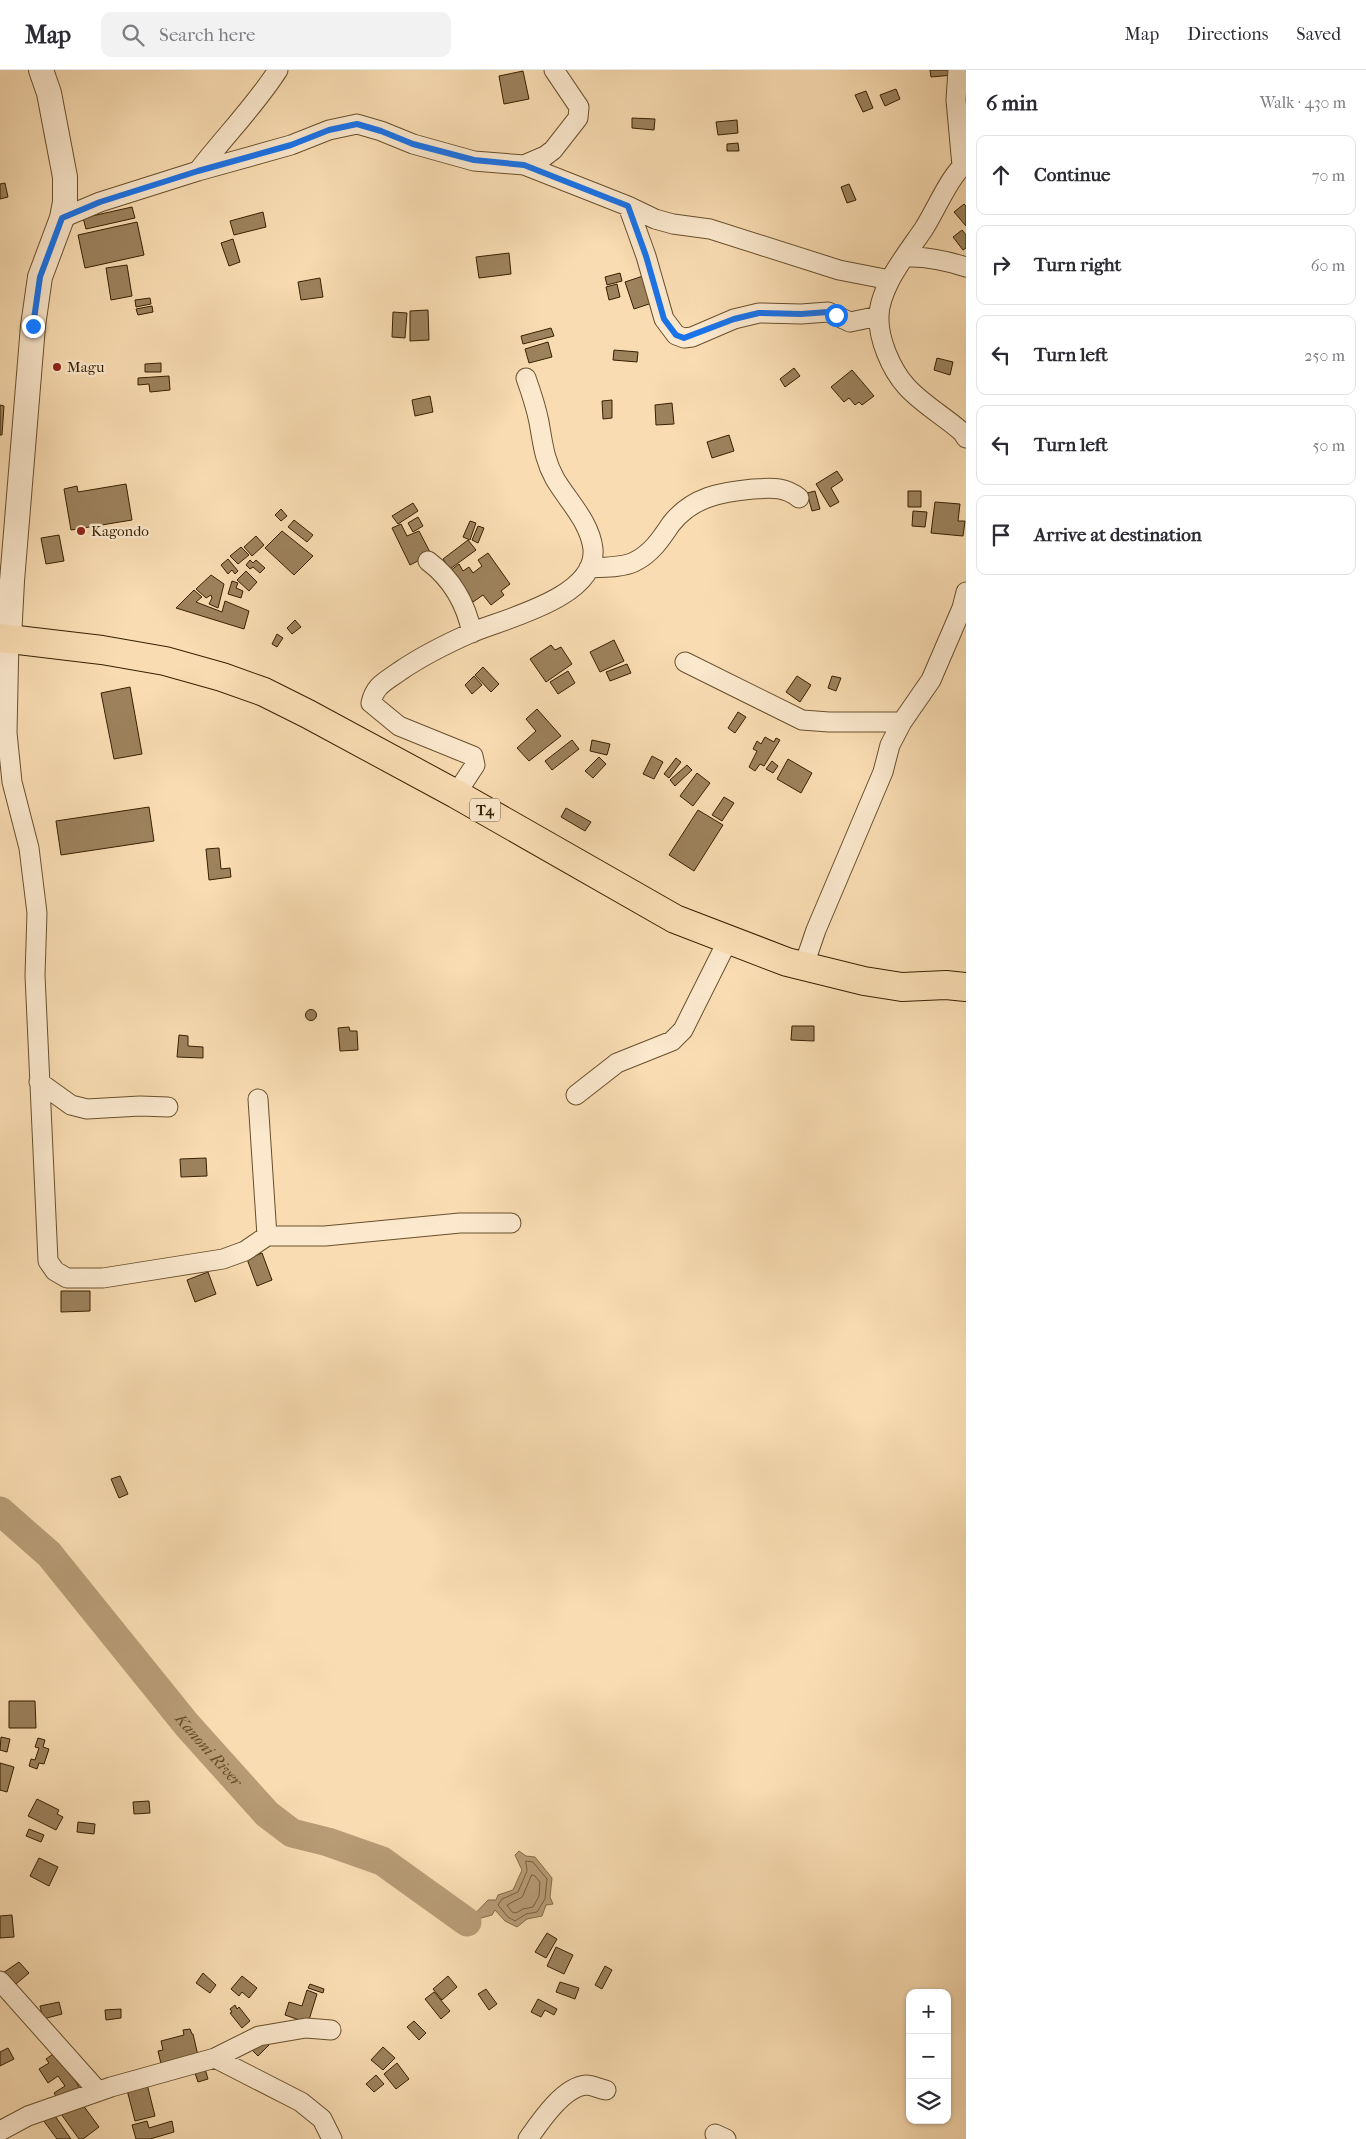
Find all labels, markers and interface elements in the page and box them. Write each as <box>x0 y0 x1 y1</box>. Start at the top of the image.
search box <box>101 12 451 57</box>
text: Map <box>25 21 71 49</box>
icon: search <box>119 21 147 49</box>
text: Search here <box>159 24 255 46</box>
text: Map <box>1125 24 1159 45</box>
text: Directions <box>1187 24 1268 45</box>
text: Saved <box>1296 24 1341 45</box>
text: 6 min <box>986 91 1038 115</box>
text: Walk · 430 m <box>1260 93 1346 112</box>
icon: ahead <box>987 161 1015 189</box>
text: Continue <box>1034 164 1110 186</box>
text: 70 m <box>1312 166 1345 185</box>
icon: right <box>987 251 1015 279</box>
text: Turn right <box>1034 254 1121 276</box>
text: 60 m <box>1311 256 1345 275</box>
route start <box>825 304 848 327</box>
route end <box>22 315 45 338</box>
icon: left <box>987 341 1015 369</box>
text: Turn left <box>1034 344 1108 366</box>
text: 250 m <box>1304 346 1345 365</box>
place label: Magu <box>67 358 105 376</box>
marker: Magu <box>51 361 63 373</box>
icon: left <box>987 431 1015 459</box>
text: Turn left <box>1034 434 1108 456</box>
text: 50 m <box>1313 436 1345 455</box>
icon: arrive <box>987 521 1015 549</box>
place label: Kagondo <box>91 522 149 540</box>
text: Arrive at destination <box>1034 524 1202 546</box>
marker: Kagondo <box>75 525 87 537</box>
road number: T4 <box>470 798 500 822</box>
water label: Kanoni River <box>171 1709 247 1792</box>
map controls <box>906 1989 951 2124</box>
button: + <box>906 1989 951 2034</box>
button: − <box>906 2034 951 2079</box>
button: layers <box>906 2079 951 2124</box>

